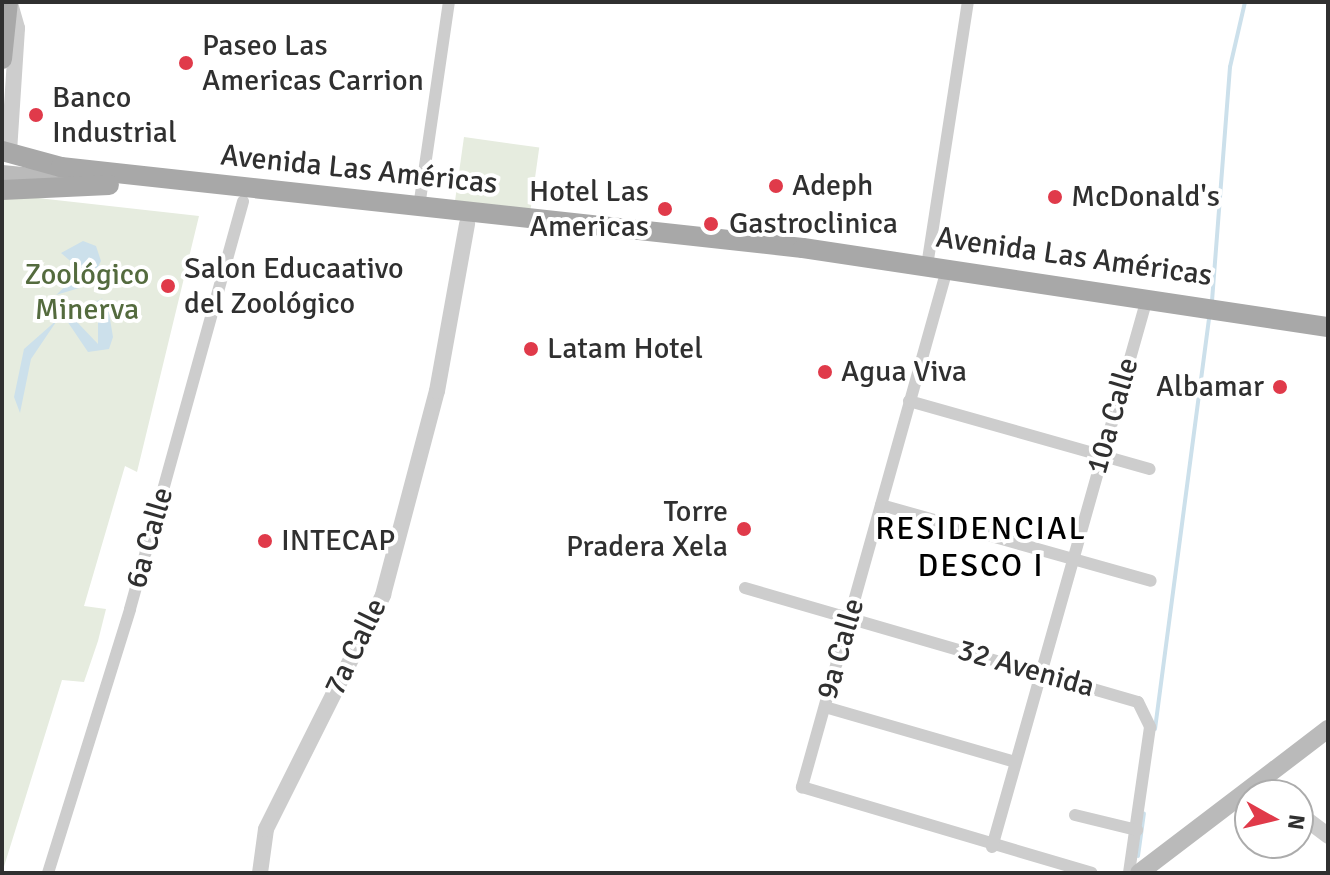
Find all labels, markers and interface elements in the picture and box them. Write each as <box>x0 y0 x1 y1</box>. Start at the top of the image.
place label: Paseo Las Americas Carrion <box>202 28 424 98</box>
marker: Paseo Las Americas Carrion <box>177 54 195 72</box>
place label: Banco Industrial <box>52 80 177 150</box>
marker: Banco Industrial <box>27 106 45 124</box>
street label: Avenida Las Américas <box>219 138 499 202</box>
place label: Adeph <box>792 168 873 204</box>
place label: Hotel Las Americas <box>529 174 649 244</box>
marker: Adeph <box>767 177 785 195</box>
place label: McDonald's <box>1071 179 1220 215</box>
marker: McDonald's <box>1046 188 1064 206</box>
marker: Hotel Las Americas <box>656 200 674 218</box>
place label: Gastroclinica <box>729 206 898 242</box>
marker: Gastroclinica <box>700 213 722 235</box>
street label: Avenida Las Américas <box>934 220 1214 294</box>
place label: Salon Educaativo del Zoológico <box>184 251 403 322</box>
park label: Zoológico Minerva <box>25 257 149 328</box>
marker: Salon Educaativo del Zoológico <box>159 277 177 295</box>
place label: Latam Hotel <box>547 331 703 367</box>
marker: Latam Hotel <box>522 340 540 358</box>
place label: Agua Viva <box>841 354 967 390</box>
street label: 10a Calle <box>1079 354 1147 478</box>
marker: Agua Viva <box>816 363 834 381</box>
place label: Albamar <box>1156 369 1264 405</box>
marker: Albamar <box>1271 378 1289 396</box>
street label: 6a Calle <box>118 483 182 593</box>
place label: Torre Pradera Xela <box>566 494 728 564</box>
district label: RESIDENCIAL DESCO I <box>875 511 1087 586</box>
marker: Torre Pradera Xela <box>735 520 753 538</box>
place label: INTECAP <box>281 523 395 559</box>
marker: INTECAP <box>256 532 274 550</box>
street label: 7a Calle <box>317 593 395 701</box>
street label: 9a Calle <box>809 594 873 704</box>
street label: 32 Avenida <box>953 632 1099 706</box>
north arrow <box>1234 779 1314 859</box>
text: N <box>1282 813 1311 832</box>

